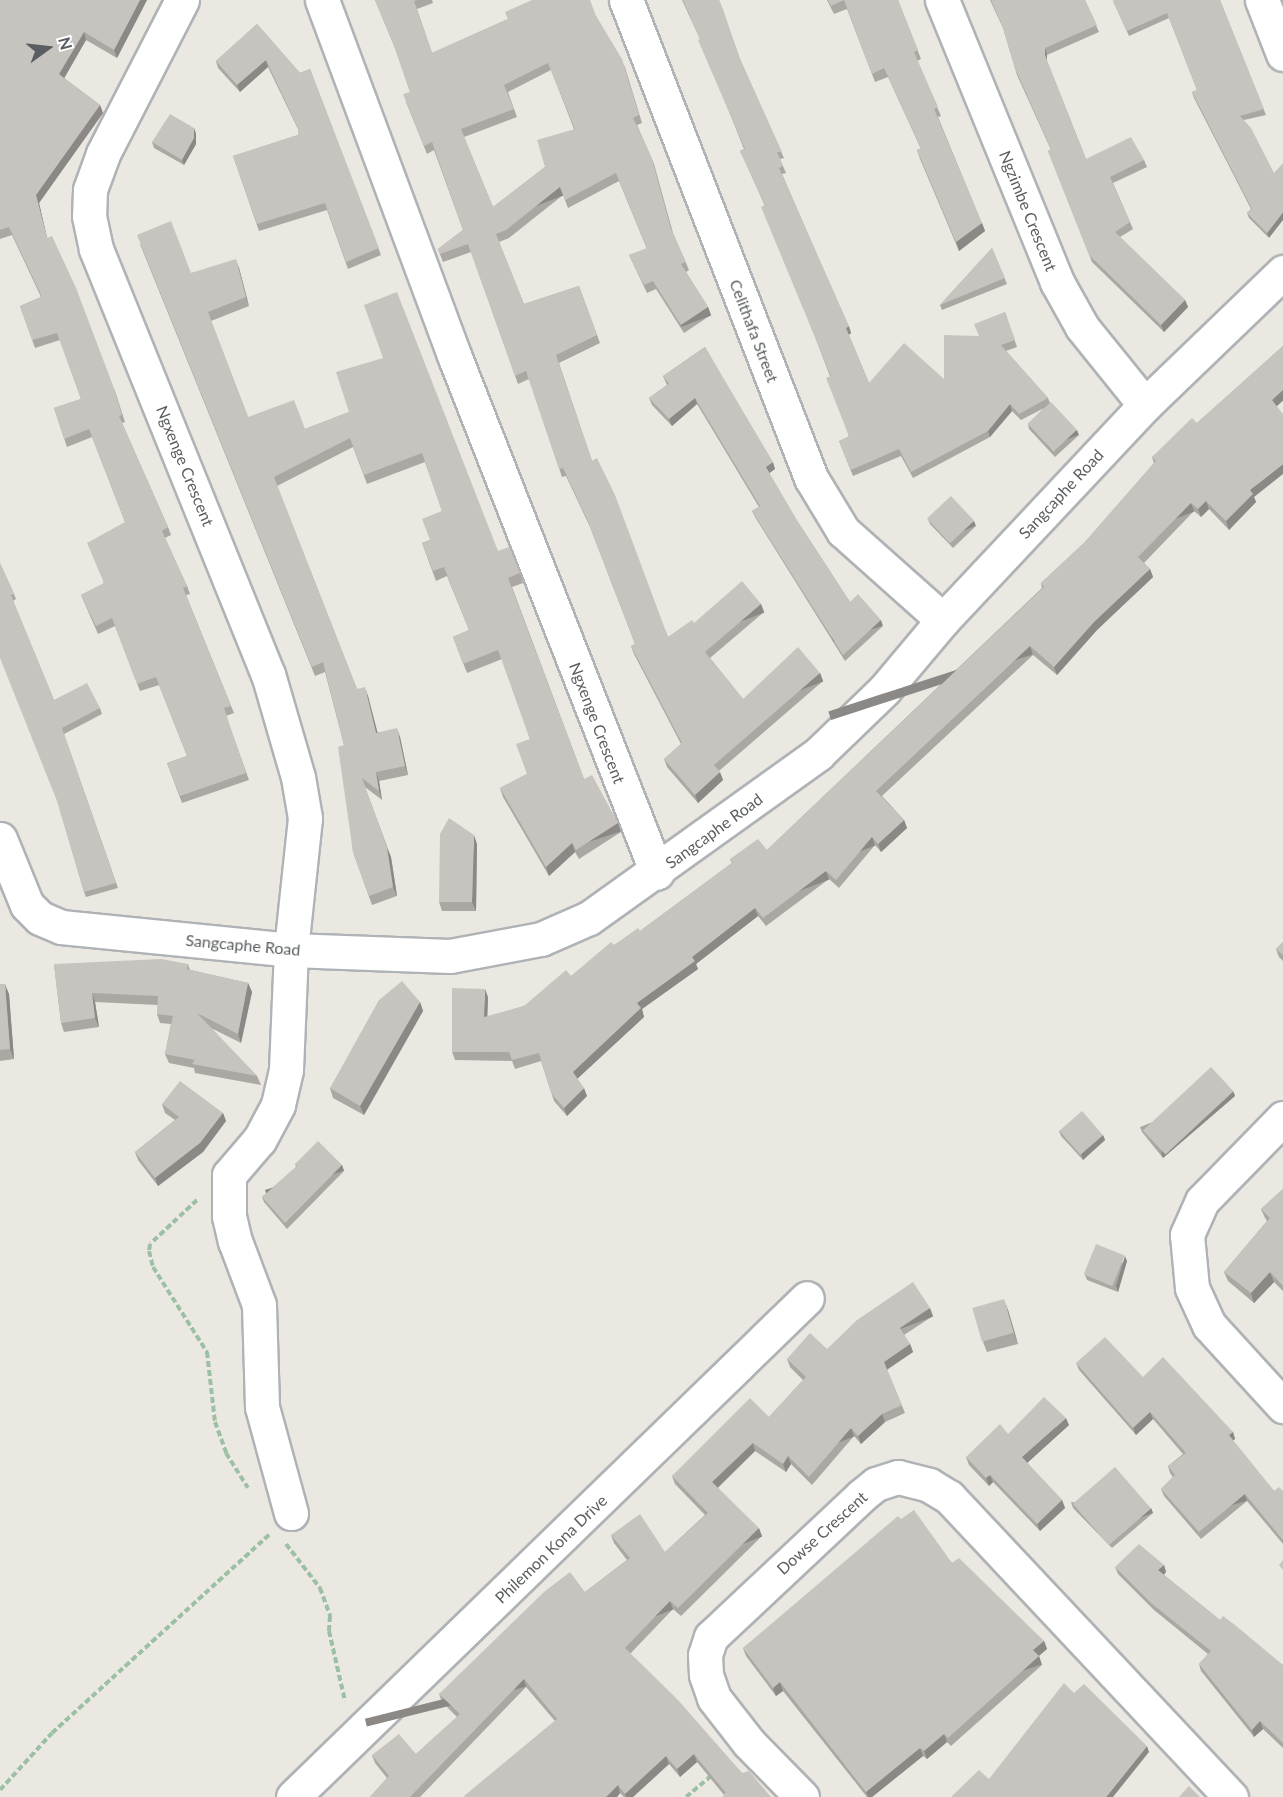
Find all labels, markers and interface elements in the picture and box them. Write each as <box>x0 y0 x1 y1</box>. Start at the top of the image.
north arrow <box>18 18 78 78</box>
text: N <box>55 35 77 52</box>
street label: Ngzimbe Crescent <box>995 148 1061 274</box>
street label: Celithafa Street <box>726 277 782 385</box>
street label: Ngxenge Crescent <box>152 403 218 529</box>
street label: Sangcaphe Road <box>1015 445 1107 543</box>
street label: Ngxenge Crescent <box>565 660 629 786</box>
street label: Sangcaphe Road <box>662 789 766 873</box>
street label: Sangcaphe Road <box>185 930 301 960</box>
street label: Dowse Crescent <box>773 1487 871 1579</box>
street label: Philemon Kona Drive <box>491 1491 611 1607</box>

